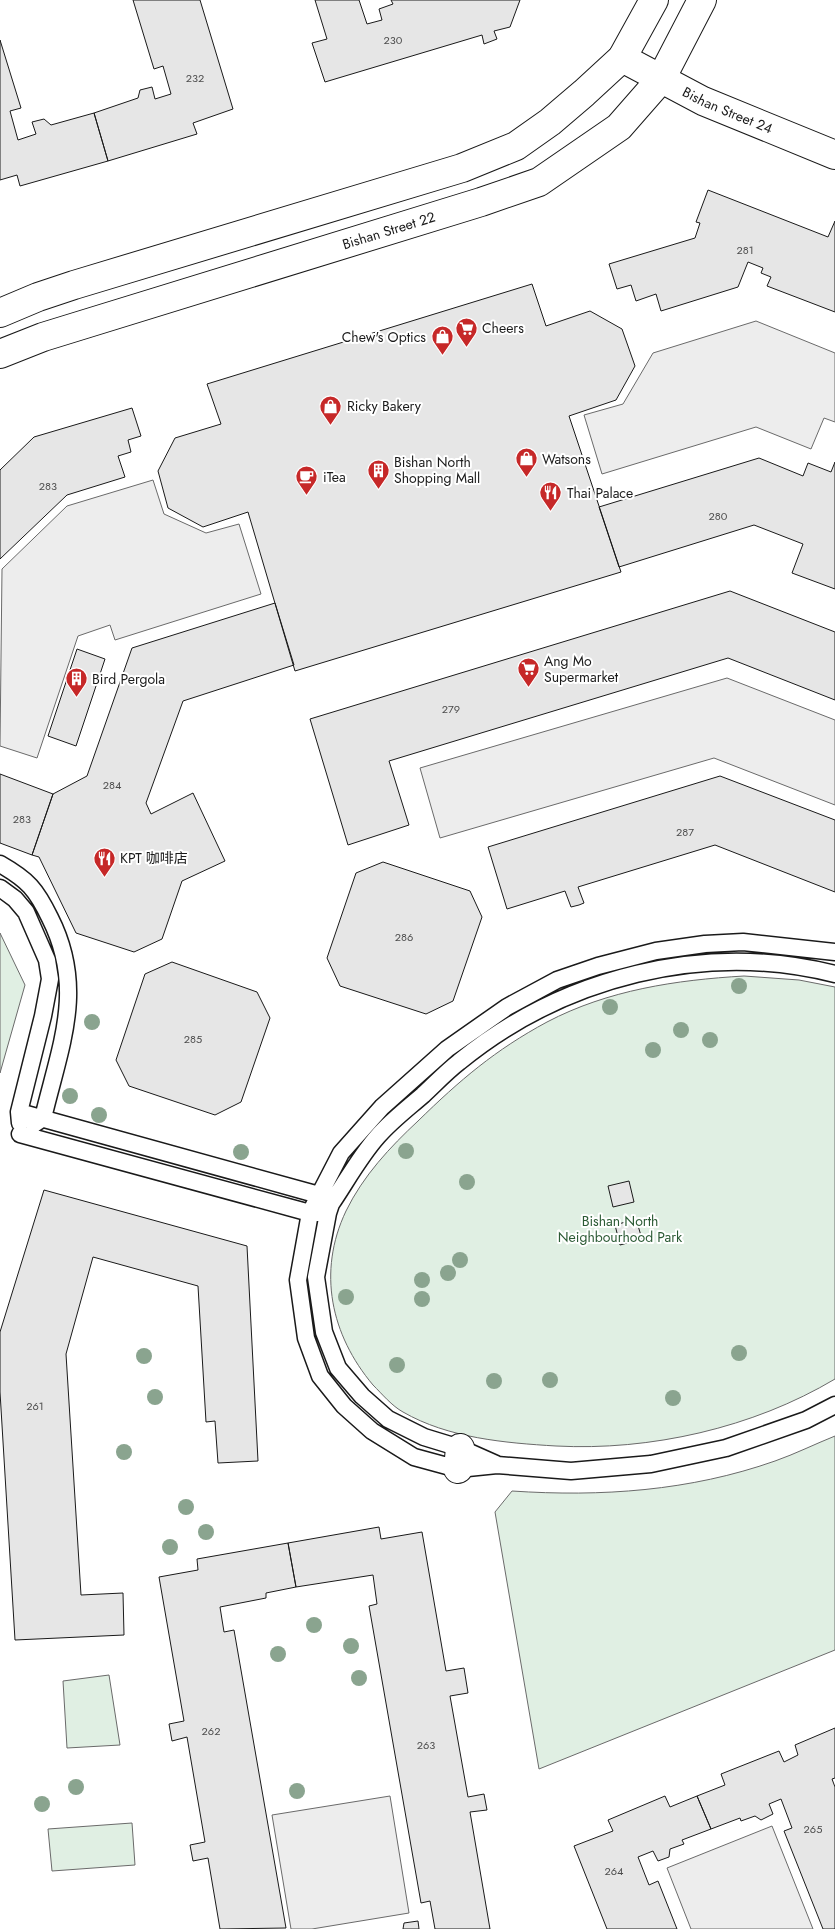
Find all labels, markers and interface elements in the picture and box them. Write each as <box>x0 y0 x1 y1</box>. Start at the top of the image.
house number: 230 <box>384 32 403 48</box>
house number: 232 <box>186 70 204 86</box>
street label: Bishan Street 24 <box>679 82 776 138</box>
street label: Bishan Street 22 <box>340 207 438 254</box>
house number: 281 <box>736 242 754 258</box>
supermarket icon: Cheers <box>454 316 478 347</box>
place label: Cheers <box>482 318 524 338</box>
shop icon: Chew's Optics <box>430 325 454 356</box>
place label: Chew's Optics <box>342 327 426 347</box>
shop icon: Ricky Bakery <box>319 394 343 425</box>
place label: Ricky Bakery <box>347 396 422 416</box>
shop icon: Watsons <box>514 447 538 478</box>
place label: Watsons <box>542 449 591 469</box>
place label: Bishan North Shopping Mall <box>394 452 480 488</box>
building icon: Bishan North Shopping Mall <box>366 458 390 489</box>
cafe icon: iTea <box>295 465 319 496</box>
place label: iTea <box>323 467 346 487</box>
house number: 283 <box>39 478 57 494</box>
restaurant icon: Thai Palace <box>539 481 563 512</box>
place label: Thai Palace <box>567 483 633 503</box>
house number: 280 <box>709 508 728 524</box>
place label: Ang Mo Supermarket <box>544 651 619 687</box>
supermarket icon: Ang Mo Supermarket <box>516 657 540 688</box>
building icon: Bird Pergola <box>64 667 88 698</box>
place label: Bird Pergola <box>92 669 165 689</box>
house number: 279 <box>442 701 460 717</box>
house number: 284 <box>103 777 122 793</box>
house number: 283 <box>13 811 31 827</box>
house number: 287 <box>676 824 694 840</box>
restaurant icon: KPT 咖啡店 <box>92 846 116 877</box>
place label: KPT 咖啡店 <box>120 848 188 868</box>
house number: 286 <box>395 929 413 945</box>
house number: 285 <box>184 1031 202 1047</box>
park label: Bishan North Neighbourhood Park <box>558 1211 683 1247</box>
house number: 261 <box>26 1398 44 1414</box>
house number: 262 <box>202 1723 220 1739</box>
house number: 263 <box>417 1737 435 1753</box>
house number: 265 <box>804 1821 822 1837</box>
house number: 264 <box>604 1863 624 1879</box>

